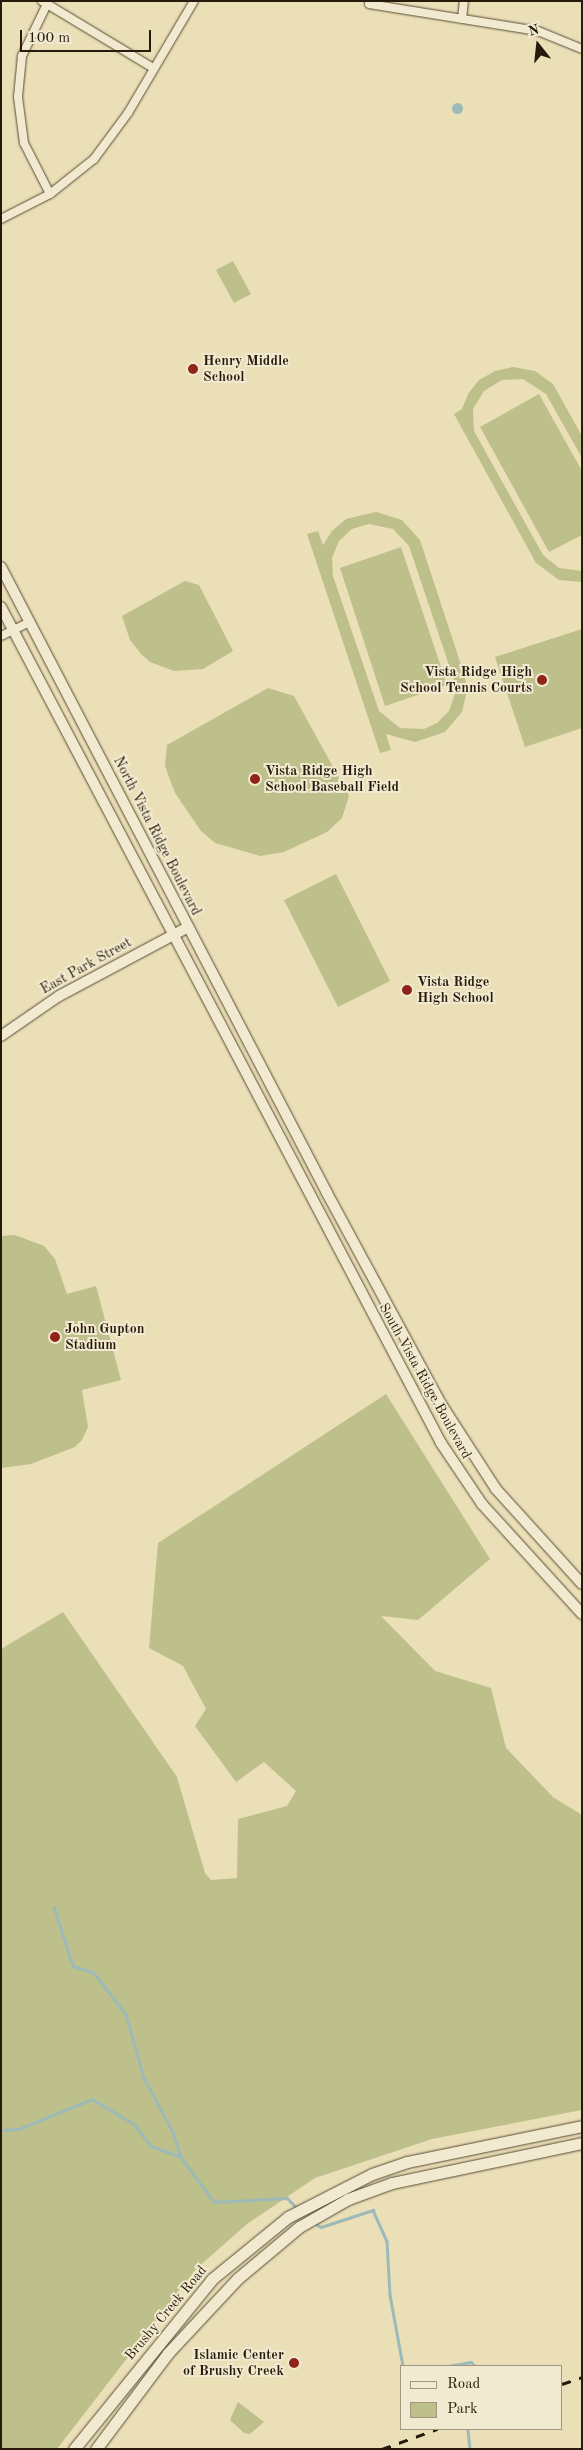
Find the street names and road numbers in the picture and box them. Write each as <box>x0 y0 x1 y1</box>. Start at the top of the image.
street label: North Vista Ridge Boulevard <box>110 754 204 918</box>
street label: East Park Street <box>38 934 134 998</box>
street label: South Vista Ridge Boulevard <box>375 1300 475 1462</box>
street label: Brushy Creek Road <box>122 2262 210 2364</box>

